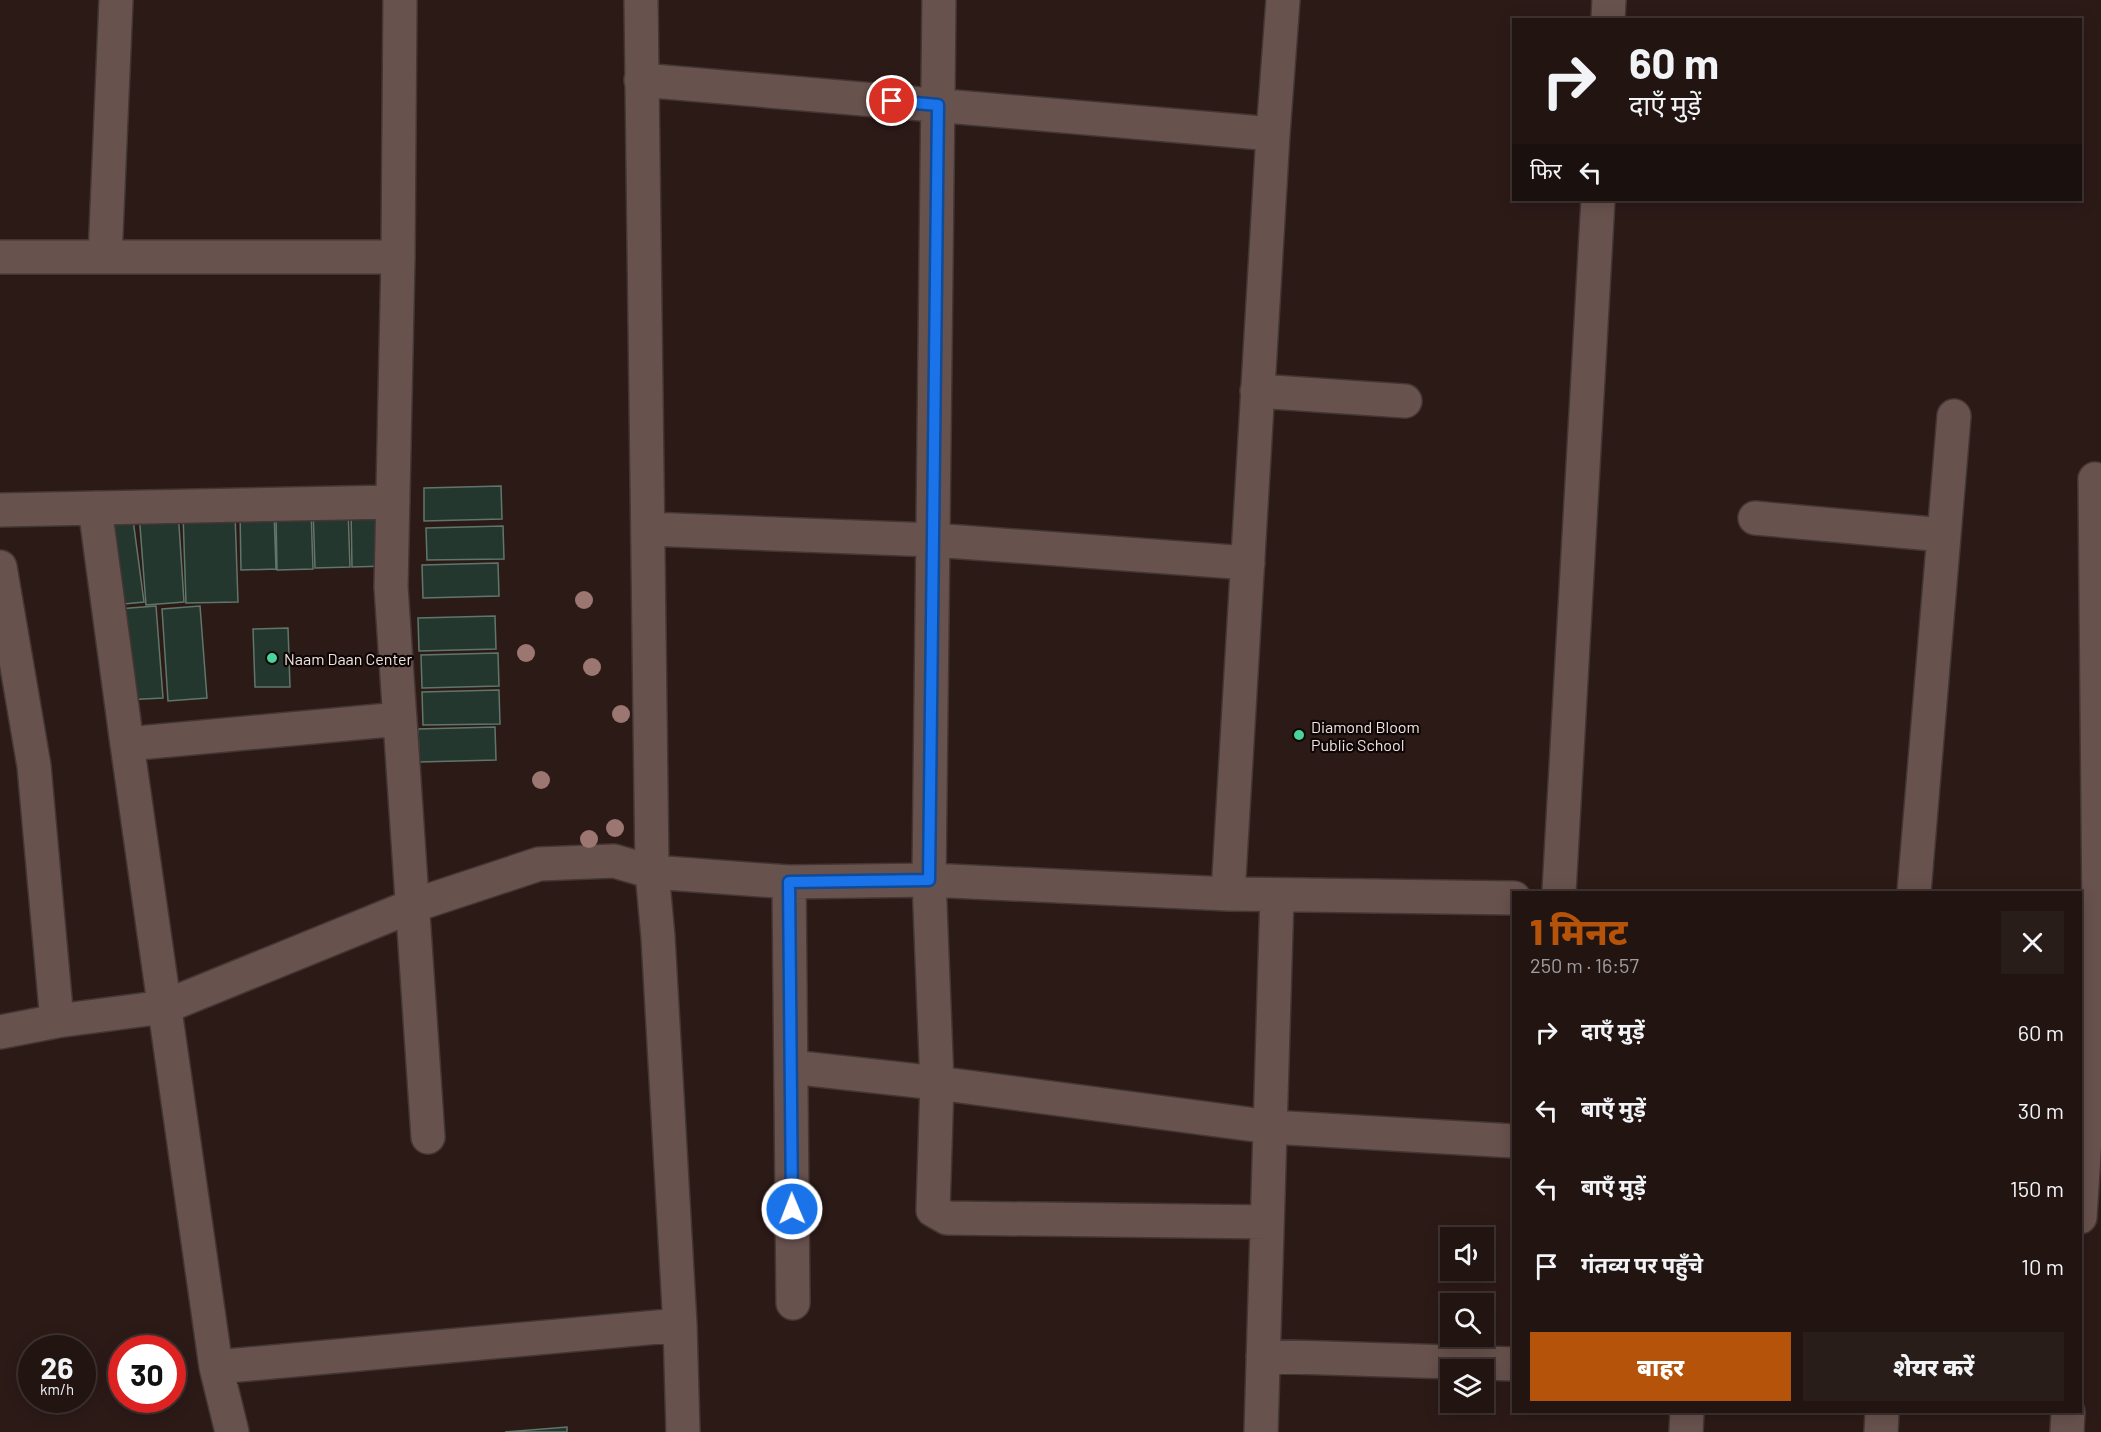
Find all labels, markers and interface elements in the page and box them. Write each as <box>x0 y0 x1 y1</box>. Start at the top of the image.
text: 60 m <box>1629 37 1719 87</box>
icon: right <box>1530 42 1608 120</box>
pin <box>866 75 917 126</box>
icon: arrive <box>875 84 908 117</box>
text: दाएँ मुड़ें <box>1629 88 1701 120</box>
icon: left <box>1574 156 1607 189</box>
text: फिर <box>1530 157 1562 183</box>
place label: Naam Daan Center <box>284 649 413 668</box>
marker: Naam Daan Center <box>265 651 279 665</box>
place label: Diamond Bloom Public School <box>1311 717 1420 754</box>
marker: Diamond Bloom Public School <box>1292 728 1306 742</box>
text: 1 मिनट <box>1530 909 1628 952</box>
button: close <box>2001 911 2064 974</box>
text: 250 m · 16:57 <box>1530 953 1639 977</box>
icon: right <box>1530 1016 1563 1049</box>
text: दाएँ मुड़ें <box>1581 1017 1644 1043</box>
text: 60 m <box>2018 1019 2064 1045</box>
icon: left <box>1530 1094 1563 1127</box>
text: बाएँ मुड़ें <box>1581 1095 1646 1121</box>
text: 30 m <box>2018 1097 2064 1123</box>
icon: left <box>1530 1172 1563 1205</box>
text: बाएँ मुड़ें <box>1581 1173 1646 1199</box>
text: 150 m <box>2010 1175 2064 1201</box>
position arrow <box>760 1177 824 1241</box>
map controls <box>1440 1227 1494 1413</box>
button: sound <box>1440 1227 1494 1281</box>
icon: arrive <box>1530 1250 1563 1283</box>
text: गंतव्य पर पहुँचे <box>1581 1251 1703 1277</box>
text: 10 m <box>2021 1253 2064 1279</box>
button: search <box>1440 1293 1494 1347</box>
button: बाहर <box>1530 1332 1791 1401</box>
button: शेयर करें <box>1803 1332 2064 1401</box>
speed limit sign: 30 <box>108 1335 186 1413</box>
text: 26 <box>41 1349 73 1385</box>
button: layers <box>1440 1359 1494 1413</box>
text: km/h <box>40 1380 74 1398</box>

